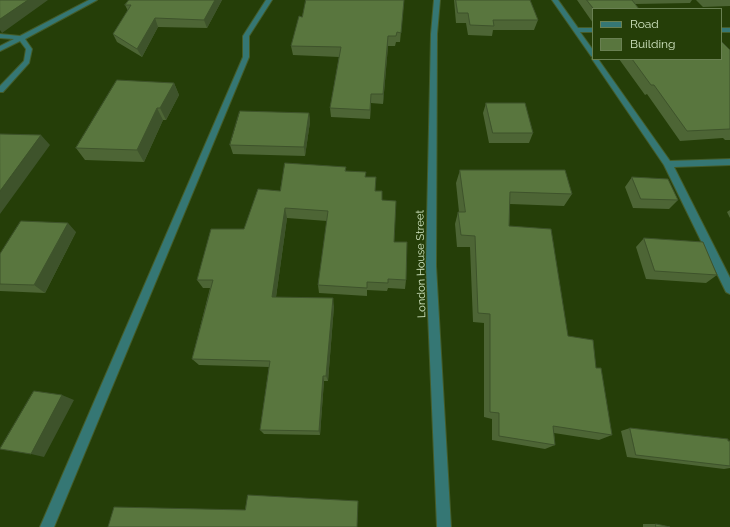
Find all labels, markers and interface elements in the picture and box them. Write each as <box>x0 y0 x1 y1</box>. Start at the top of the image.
legend <box>592 8 722 60</box>
text: Road <box>630 17 659 31</box>
text: Building <box>630 37 676 51</box>
street label: London House Street <box>413 210 429 318</box>

